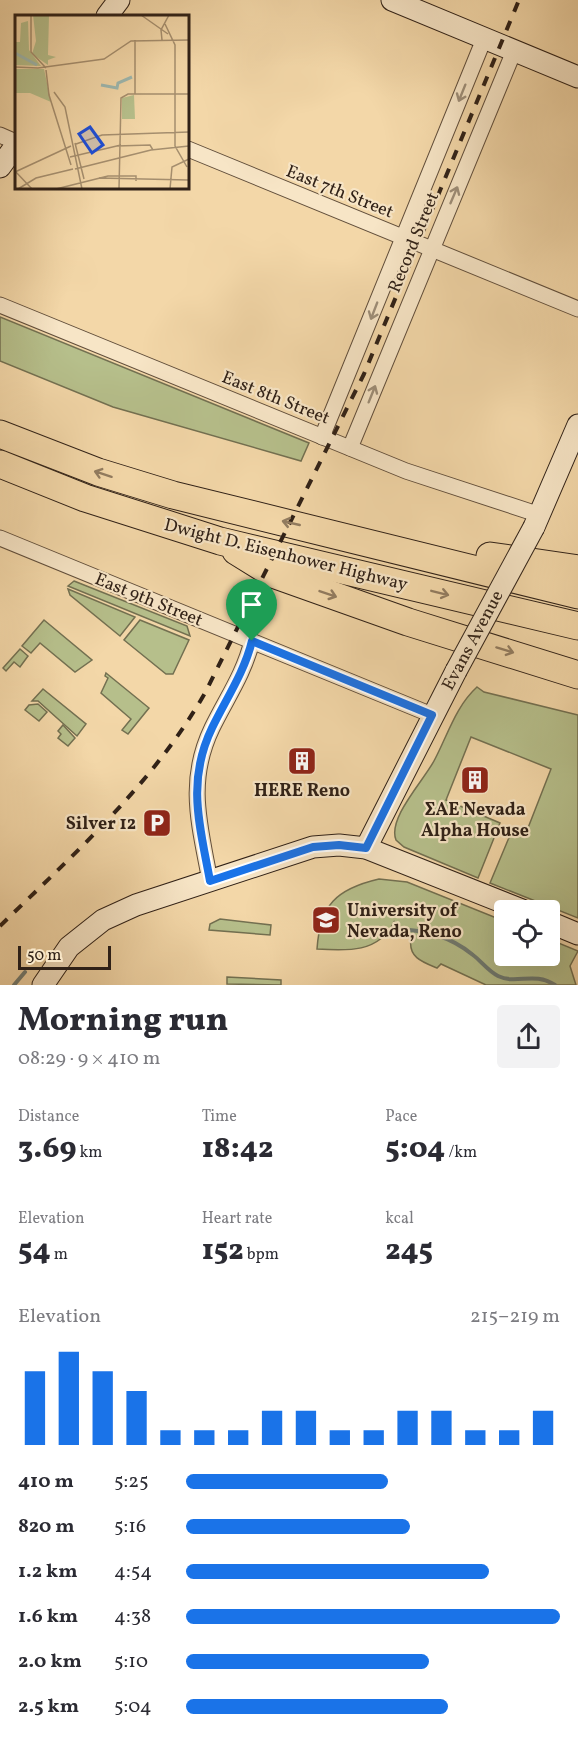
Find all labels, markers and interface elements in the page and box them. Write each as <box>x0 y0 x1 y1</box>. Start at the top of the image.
inset map <box>15 15 189 189</box>
one-way arrow <box>456 83 467 102</box>
street label: East 7th Street <box>282 159 397 225</box>
one-way arrow <box>449 186 460 205</box>
street label: Record Street <box>383 188 446 297</box>
one-way arrow <box>368 301 379 320</box>
street label: East 8th Street <box>218 365 333 431</box>
one-way arrow <box>367 385 378 404</box>
one-way arrow <box>94 467 113 478</box>
street label: Dwight D. Eisenhower Highway <box>161 513 410 598</box>
one-way arrow <box>282 517 301 529</box>
street label: East 9th Street <box>91 567 206 633</box>
pin <box>226 579 277 641</box>
street label: Evans Avenue <box>436 586 510 695</box>
one-way arrow <box>430 587 449 599</box>
icon: arrive <box>235 588 268 621</box>
one-way arrow <box>318 589 337 600</box>
one-way arrow <box>495 646 514 657</box>
building icon: HERE Reno <box>286 745 318 777</box>
building icon: ΣΑΕ Nevada Alpha House <box>459 764 491 796</box>
place label: HERE Reno <box>254 779 350 804</box>
place label: ΣΑΕ Nevada Alpha House <box>421 798 529 844</box>
parking icon: Silver 12 <box>141 807 173 839</box>
place label: Silver 12 <box>66 812 136 837</box>
place label: University of Nevada, Reno <box>347 899 462 945</box>
map controls <box>494 900 560 966</box>
button: locate <box>494 900 560 966</box>
school or university icon: University of Nevada, Reno <box>310 904 342 936</box>
scale bar <box>18 943 111 971</box>
text: 50 m <box>27 945 61 967</box>
text: Morning run <box>18 999 228 1045</box>
button: share <box>497 1005 560 1068</box>
text: 08:29 · 9 × 410 m <box>18 1045 161 1073</box>
text: Distance <box>18 1106 79 1128</box>
text: Time <box>202 1106 237 1128</box>
text: Pace <box>385 1106 417 1128</box>
text: 3.69 <box>18 1128 76 1170</box>
text: 18:42 <box>202 1128 273 1170</box>
text: 5:04 <box>385 1128 445 1170</box>
text: km <box>76 1142 103 1164</box>
text: /km <box>445 1142 477 1164</box>
text: Elevation <box>18 1208 85 1230</box>
text: Heart rate <box>202 1208 272 1230</box>
text: kcal <box>385 1208 414 1230</box>
text: 54 <box>18 1230 51 1272</box>
text: 152 <box>202 1230 244 1272</box>
text: 245 <box>385 1230 433 1272</box>
text: m <box>51 1244 68 1266</box>
text: bpm <box>244 1244 279 1266</box>
text: Elevation <box>18 1303 101 1331</box>
text: 215–219 m <box>470 1303 560 1331</box>
text: 410 m <box>18 1468 74 1496</box>
text: 5:25 <box>114 1468 149 1496</box>
text: 820 m <box>18 1513 75 1541</box>
text: 5:16 <box>114 1513 146 1541</box>
text: 1.2 km <box>18 1558 78 1586</box>
text: 4:54 <box>114 1558 152 1586</box>
text: 1.6 km <box>18 1603 78 1631</box>
text: 4:38 <box>114 1603 151 1631</box>
text: 2.0 km <box>18 1648 82 1676</box>
text: 5:10 <box>114 1648 148 1676</box>
text: 2.5 km <box>18 1693 79 1721</box>
text: 5:04 <box>114 1693 152 1721</box>

